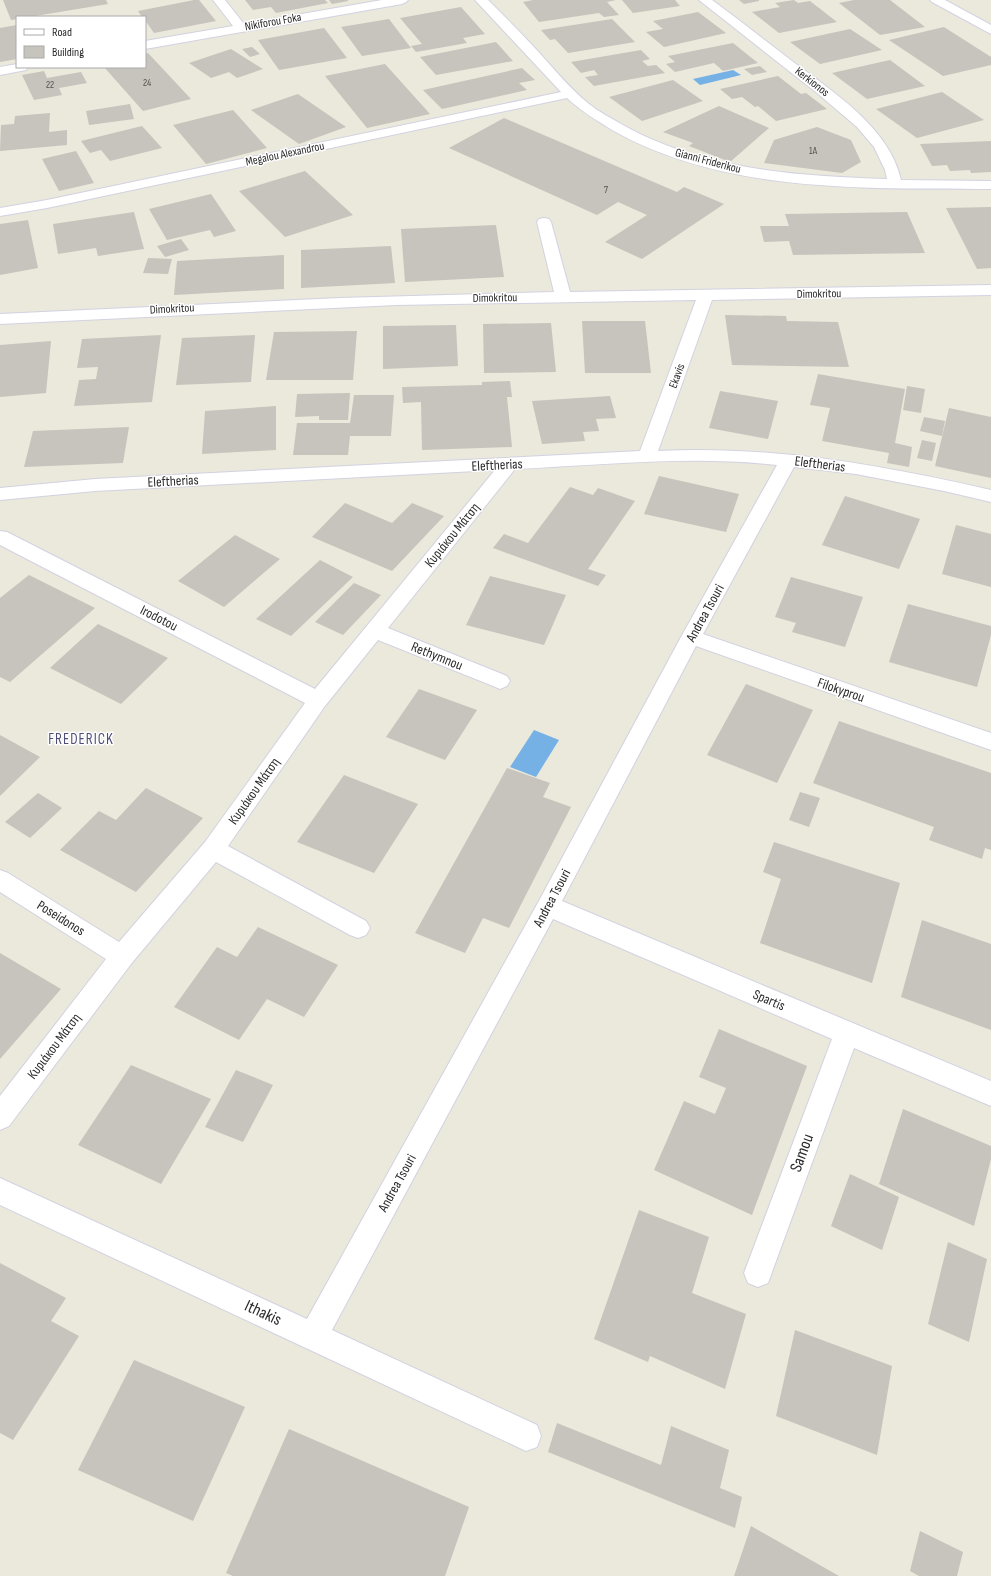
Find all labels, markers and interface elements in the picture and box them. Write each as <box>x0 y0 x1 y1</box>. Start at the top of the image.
street label: Nikiforou Foka <box>244 10 303 34</box>
legend <box>16 16 146 68</box>
text: Road <box>52 25 72 40</box>
text: Building <box>52 45 84 60</box>
street label: Kerkionos <box>792 64 832 100</box>
house number: 24 <box>143 77 151 89</box>
house number: 22 <box>46 79 54 91</box>
street label: Megalou Alexandrou <box>244 138 326 170</box>
street label: Gianni Friderikou <box>674 145 742 177</box>
house number: 1A <box>809 145 818 157</box>
house number: 7 <box>604 184 608 196</box>
street label: Dimokritou <box>797 286 841 302</box>
street label: Dimokritou <box>473 290 517 306</box>
street label: Dimokritou <box>149 300 195 318</box>
street label: Ekavis <box>666 362 688 390</box>
street label: Eleftherias <box>794 452 846 476</box>
street label: Eleftherias <box>471 455 523 475</box>
street label: Eleftherias <box>147 471 199 491</box>
street label: Κυριάκου Μάτση <box>421 499 483 571</box>
street label: Andrea Tsouri <box>682 581 728 646</box>
street label: Irodotou <box>137 601 181 635</box>
street label: Rethymnou <box>409 638 465 674</box>
street label: Filokyprou <box>815 674 867 706</box>
district label: FREDERICK <box>48 730 114 749</box>
street label: Κυριάκου Μάτση <box>225 754 283 828</box>
street label: Andrea Tsouri <box>529 866 574 931</box>
street label: Poseidonos <box>34 897 88 939</box>
street label: Spartis <box>750 986 788 1014</box>
street label: Κυριάκου Μάτση <box>24 1010 84 1082</box>
street label: Samou <box>786 1131 818 1175</box>
street label: Andrea Tsouri <box>374 1151 420 1216</box>
street label: Ithakis <box>241 1296 285 1330</box>

